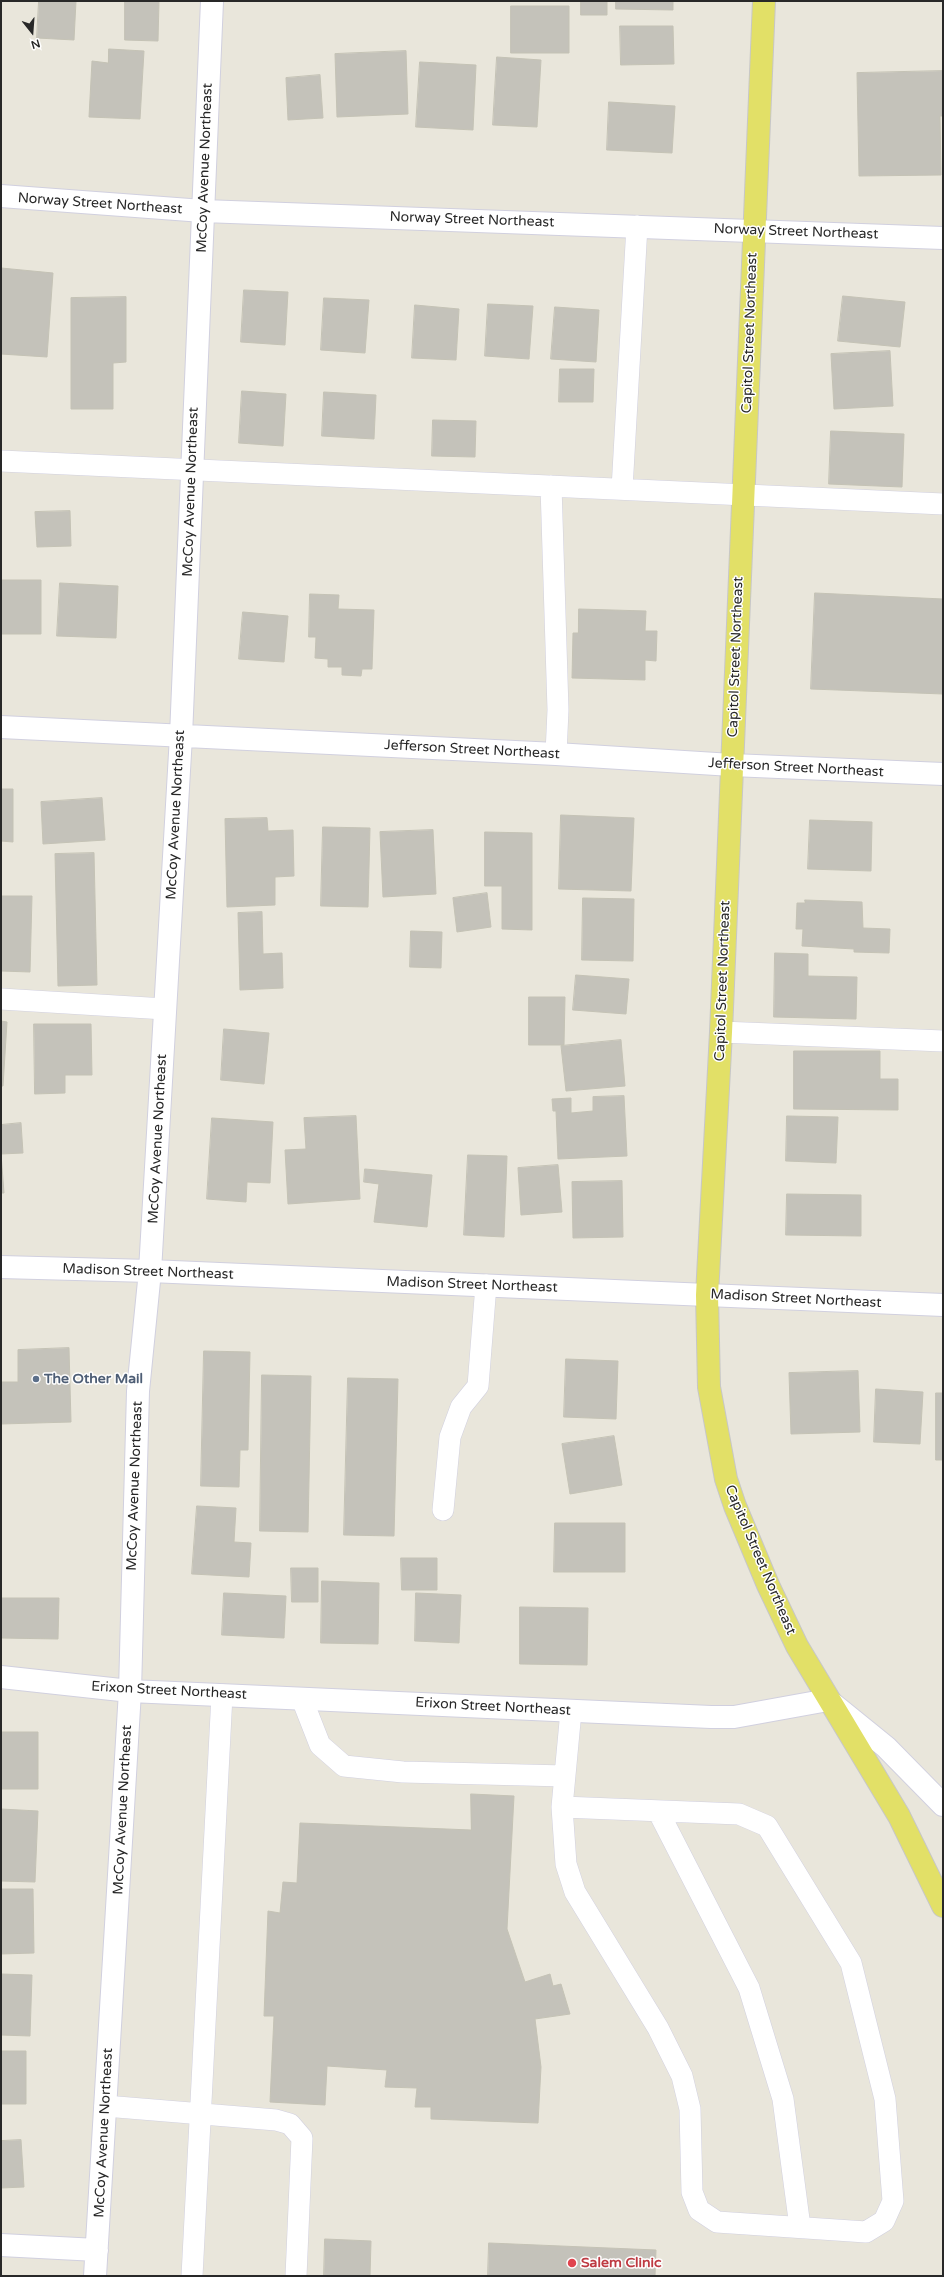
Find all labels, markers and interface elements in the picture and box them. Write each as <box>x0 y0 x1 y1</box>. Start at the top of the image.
north arrow <box>12 12 52 52</box>
text: N <box>30 36 42 51</box>
street label: McCoy Avenue Northeast <box>194 83 216 253</box>
street label: Norway Street Northeast <box>17 190 183 218</box>
street label: Norway Street Northeast <box>389 209 555 231</box>
street label: Norway Street Northeast <box>713 221 879 243</box>
street label: Capitol Street Northeast <box>739 252 761 414</box>
street label: McCoy Avenue Northeast <box>180 407 202 577</box>
street label: Capitol Street Northeast <box>725 576 747 738</box>
street label: McCoy Avenue Northeast <box>163 730 189 900</box>
street label: Jefferson Street Northeast <box>384 737 560 763</box>
street label: Jefferson Street Northeast <box>708 755 884 781</box>
street label: Capitol Street Northeast <box>712 900 734 1062</box>
street label: McCoy Avenue Northeast <box>145 1054 171 1224</box>
street label: Madison Street Northeast <box>62 1261 234 1283</box>
street label: Madison Street Northeast <box>386 1274 558 1296</box>
street label: Madison Street Northeast <box>710 1286 882 1312</box>
place label: The Other Mail <box>44 1371 143 1387</box>
marker: The Other Mail <box>31 1374 41 1384</box>
street label: McCoy Avenue Northeast <box>124 1401 146 1571</box>
street label: Capitol Street Northeast <box>721 1483 799 1637</box>
street label: Erixon Street Northeast <box>91 1679 247 1703</box>
street label: Erixon Street Northeast <box>415 1695 571 1719</box>
street label: McCoy Avenue Northeast <box>110 1725 136 1895</box>
street label: McCoy Avenue Northeast <box>91 2048 117 2218</box>
place label: Salem Clinic <box>581 2255 662 2271</box>
marker: Salem Clinic <box>566 2257 578 2269</box>

